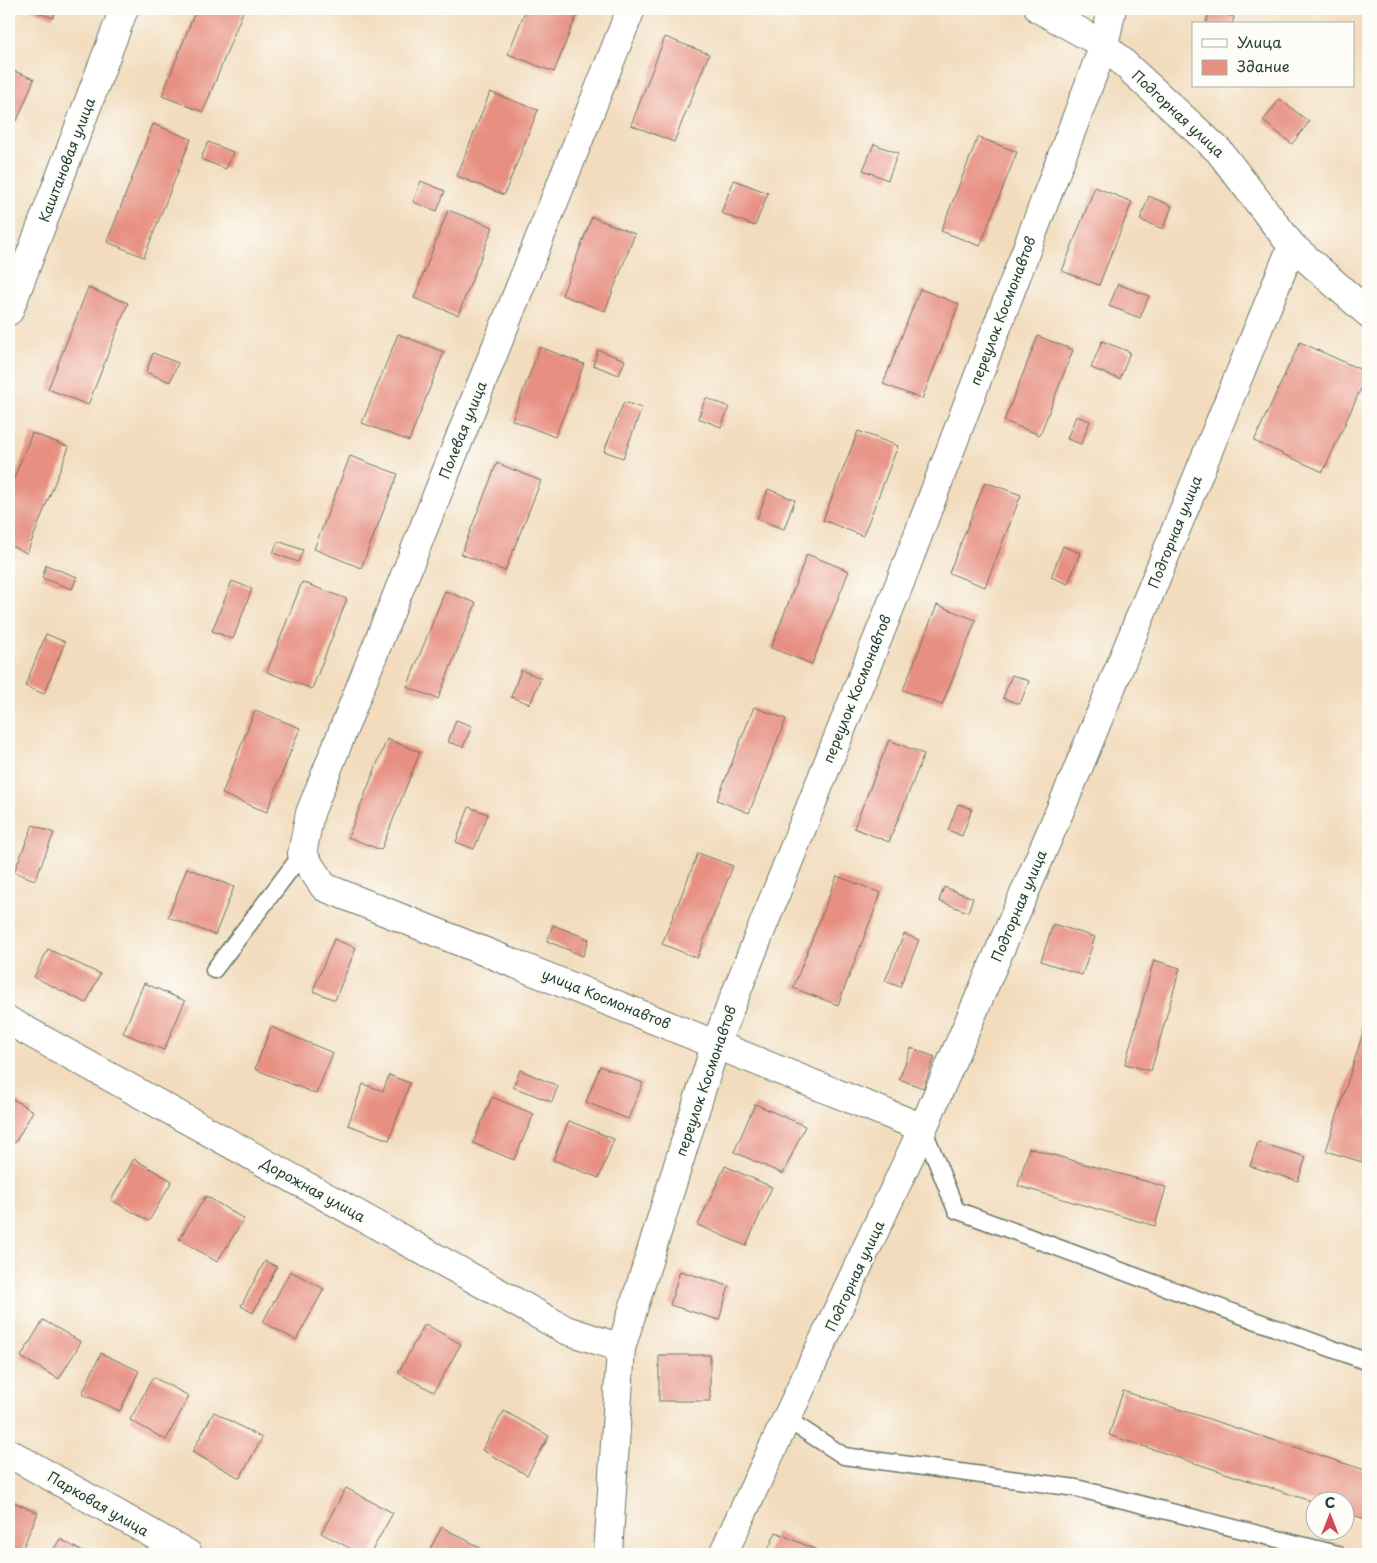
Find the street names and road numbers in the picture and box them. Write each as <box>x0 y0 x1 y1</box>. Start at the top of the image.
street label: Подгорная улица <box>1127 65 1229 162</box>
street label: Каштановая улица <box>33 94 100 225</box>
street label: переулок Космонавтов <box>964 233 1041 388</box>
street label: Полевая улица <box>433 378 492 482</box>
street label: Подгорная улица <box>1142 472 1207 591</box>
street label: переулок Космонавтов <box>817 612 896 766</box>
street label: Подгорная улица <box>985 846 1052 965</box>
street label: улица Космонавтов <box>539 963 674 1034</box>
street label: переулок Космонавтов <box>670 1003 741 1159</box>
street label: Дорожная улица <box>256 1152 369 1227</box>
street label: Подгорная улица <box>820 1217 889 1334</box>
street label: Парковая улица <box>44 1466 153 1541</box>

